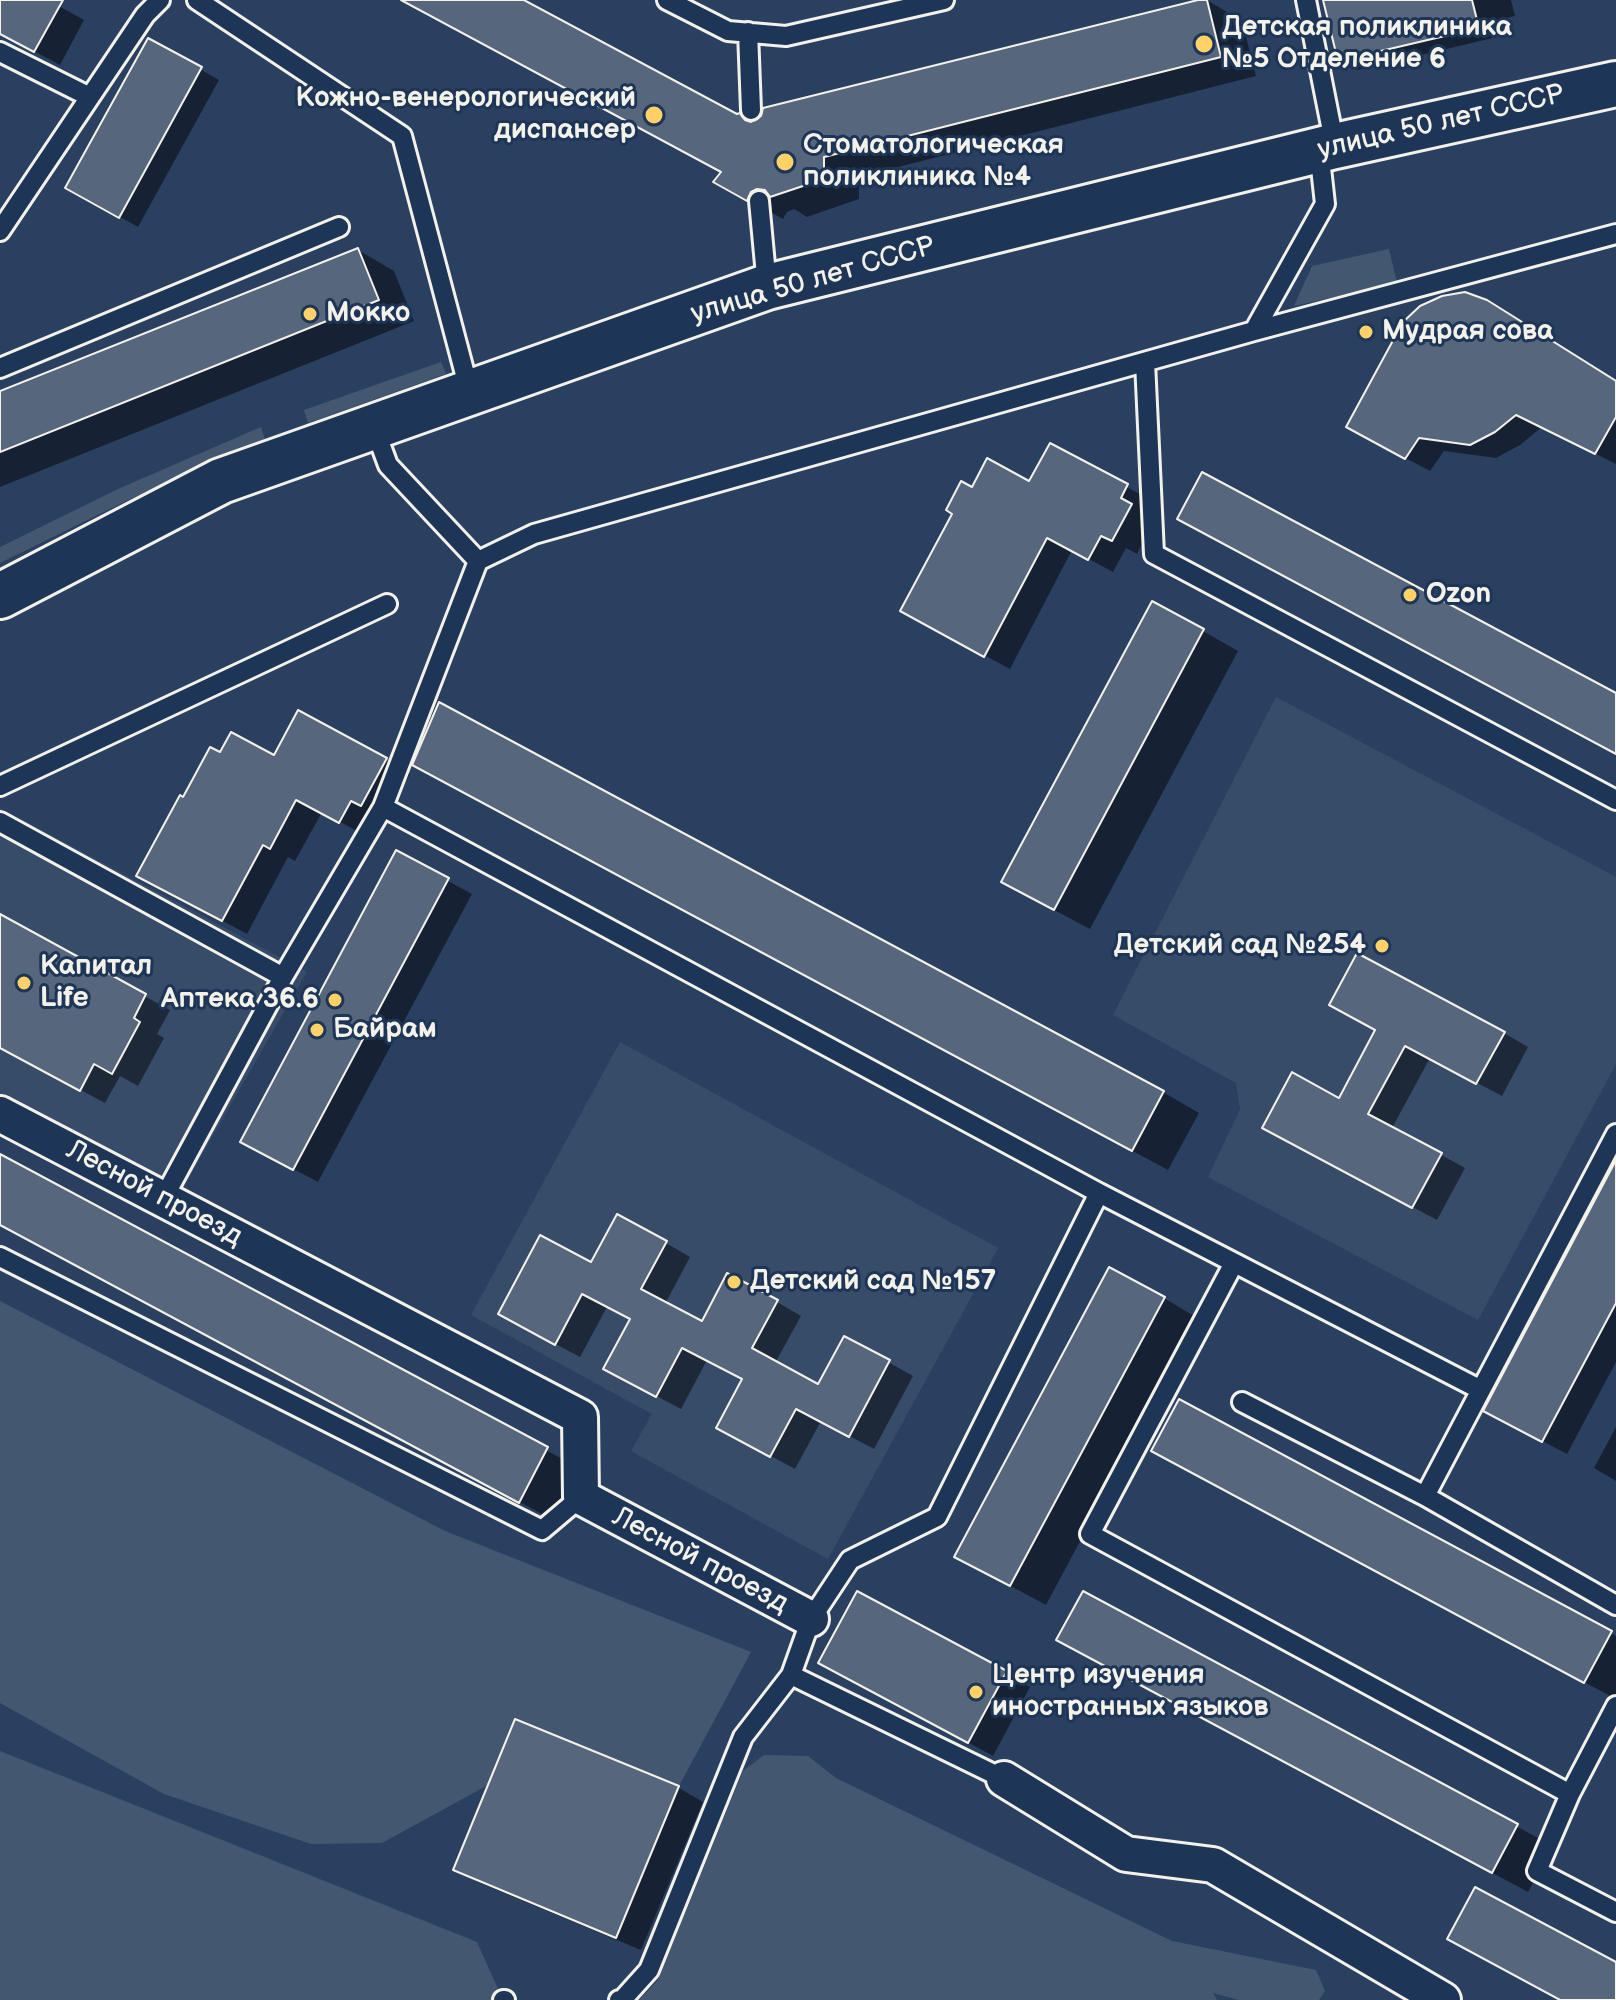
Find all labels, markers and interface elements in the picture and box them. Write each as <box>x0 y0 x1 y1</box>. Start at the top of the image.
place label: Детская поликлиника №5 Отделение 6 <box>1222 11 1512 77</box>
marker: Детская поликлиника №5 Отделение 6 <box>1193 33 1215 55</box>
street label: улица 50 лет СССР <box>1315 78 1567 168</box>
place label: Кожно-венерологический диспансер <box>295 82 636 148</box>
marker: Кожно-венерологический диспансер <box>643 104 665 126</box>
place label: Стоматологическая поликлиника №4 <box>803 129 1064 195</box>
marker: Стоматологическая поликлиника №4 <box>774 151 796 173</box>
street label: улица 50 лет СССР <box>687 230 939 332</box>
place label: Мокко <box>326 297 410 331</box>
marker: Мокко <box>301 305 319 323</box>
place label: Мудрая сова <box>1382 315 1553 349</box>
marker: Мудрая сова <box>1357 323 1375 341</box>
place label: Ozon <box>1426 578 1491 612</box>
marker: Ozon <box>1401 586 1419 604</box>
place label: Детский сад №254 <box>1114 929 1366 963</box>
marker: Детский сад №254 <box>1373 937 1391 955</box>
place label: Капитал Life <box>40 950 152 1016</box>
marker: Капитал Life <box>15 974 33 992</box>
place label: Аптека 36.6 <box>161 983 319 1017</box>
marker: Аптека 36.6 <box>326 991 344 1009</box>
place label: Байрам <box>333 1013 437 1047</box>
marker: Байрам <box>308 1021 326 1039</box>
street label: Лесной проезд <box>61 1134 247 1254</box>
place label: Детский сад №157 <box>750 1265 996 1299</box>
marker: Детский сад №157 <box>725 1273 743 1291</box>
street label: Лесной проезд <box>607 1501 793 1621</box>
place label: Центр изучения иностранных языков <box>992 1659 1268 1725</box>
marker: Центр изучения иностранных языков <box>967 1683 985 1701</box>

